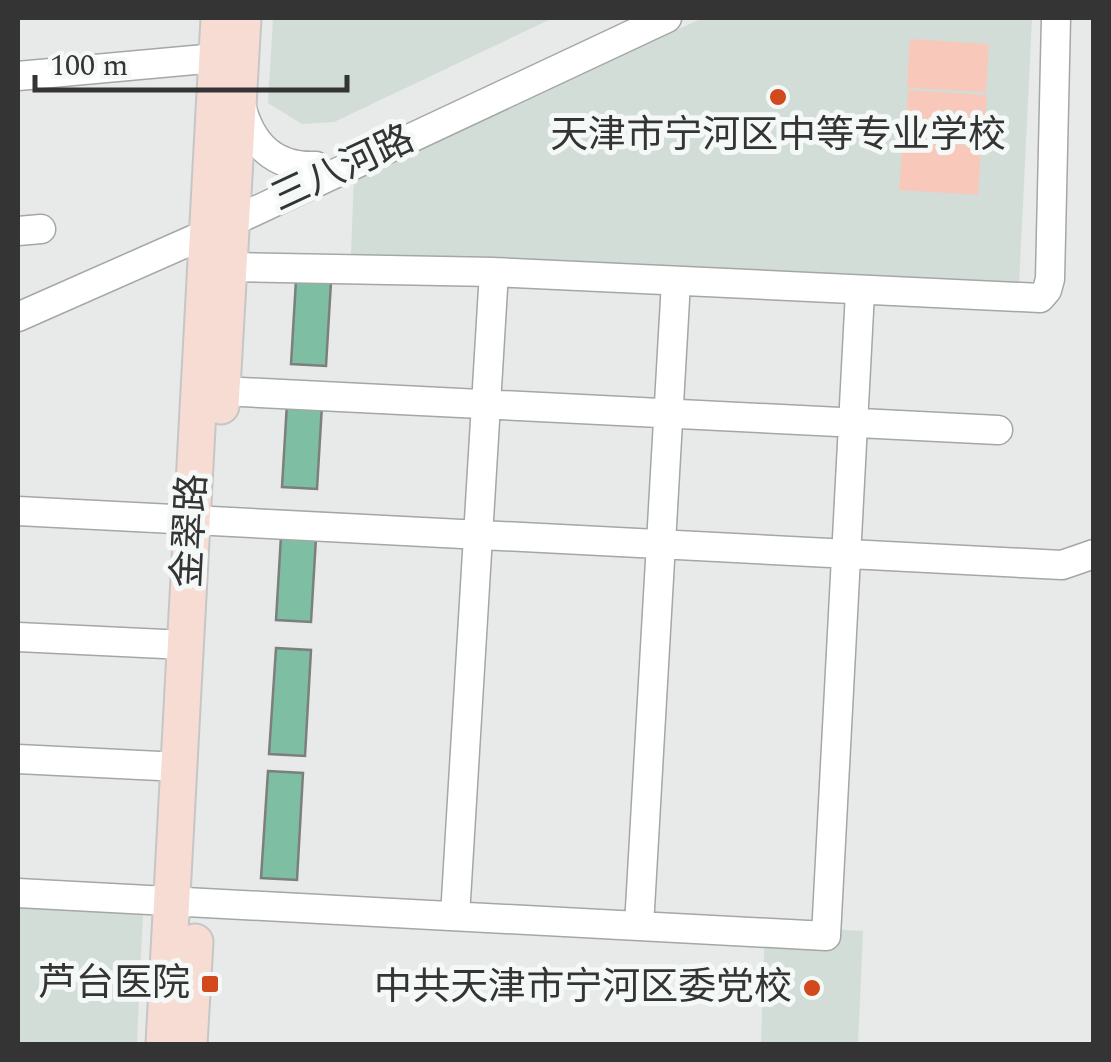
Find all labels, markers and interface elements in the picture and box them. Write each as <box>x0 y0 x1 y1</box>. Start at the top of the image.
scale bar <box>35 30 348 92</box>
text: 100 m <box>50 43 128 89</box>
marker: 天津市宁河区中等专业学校 <box>767 86 789 108</box>
place label: 天津市宁河区中等专业学校 <box>550 107 1006 165</box>
street label: 三八河路 <box>262 111 424 227</box>
street label: 金翠路 <box>159 473 223 589</box>
place label: 芦台医院 <box>38 955 190 1013</box>
place label: 中共天津市宁河区委党校 <box>374 959 792 1017</box>
marker: 芦台医院 <box>199 973 221 995</box>
marker: 中共天津市宁河区委党校 <box>801 977 823 999</box>

